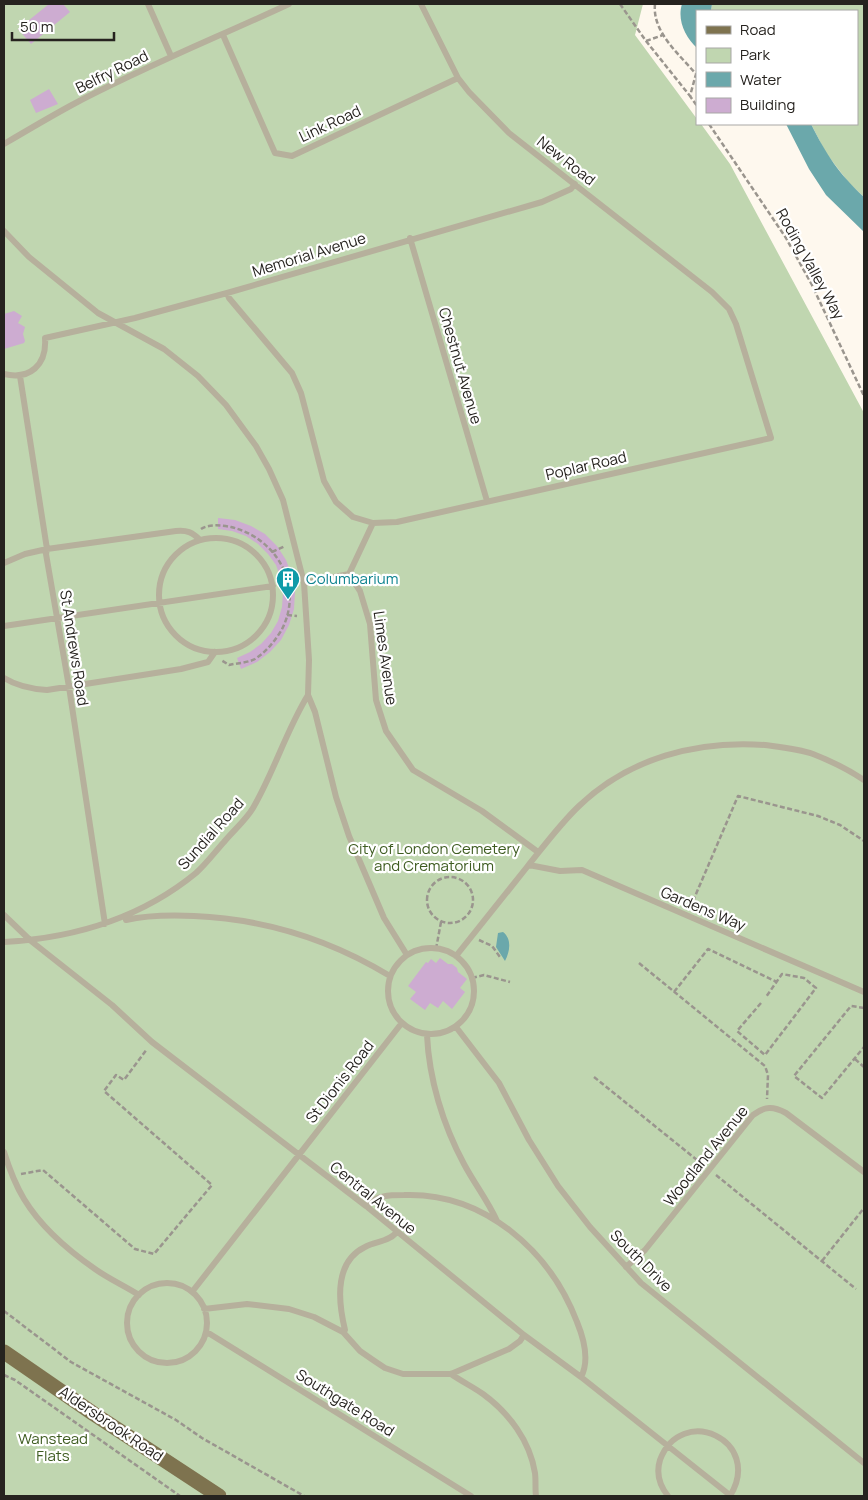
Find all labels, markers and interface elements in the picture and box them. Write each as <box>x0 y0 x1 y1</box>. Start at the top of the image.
scale bar <box>12 10 115 42</box>
legend <box>696 10 858 125</box>
text: 50 m <box>20 16 54 37</box>
text: Road <box>740 19 776 40</box>
text: Park <box>740 44 770 65</box>
street label: Belfry Road <box>72 45 152 98</box>
text: Water <box>740 69 782 90</box>
text: Building <box>740 94 795 115</box>
street label: Link Road <box>295 100 364 147</box>
street label: New Road <box>533 131 600 190</box>
street label: Roding Valley Way <box>771 204 850 323</box>
street label: Memorial Avenue <box>249 227 368 282</box>
street label: Chestnut Avenue <box>434 305 487 427</box>
street label: Poplar Road <box>543 446 628 485</box>
building icon: Columbarium <box>275 566 301 600</box>
place label: Columbarium <box>306 568 399 589</box>
street label: St Andrews Road <box>55 589 94 707</box>
street label: Limes Avenue <box>368 610 403 707</box>
street label: Sundial Road <box>173 793 248 874</box>
park label: City of London Cemetery and Crematorium <box>348 838 520 876</box>
street label: Gardens Way <box>657 881 749 936</box>
street label: St Dionis Road <box>301 1036 379 1127</box>
street label: Woodland Avenue <box>659 1101 753 1210</box>
street label: Central Avenue <box>326 1156 421 1239</box>
street label: South Drive <box>606 1225 677 1297</box>
street label: Southgate Road <box>292 1364 398 1441</box>
street label: Aldersbrook Road <box>55 1381 168 1466</box>
park label: Wanstead Flats <box>18 1428 88 1466</box>

